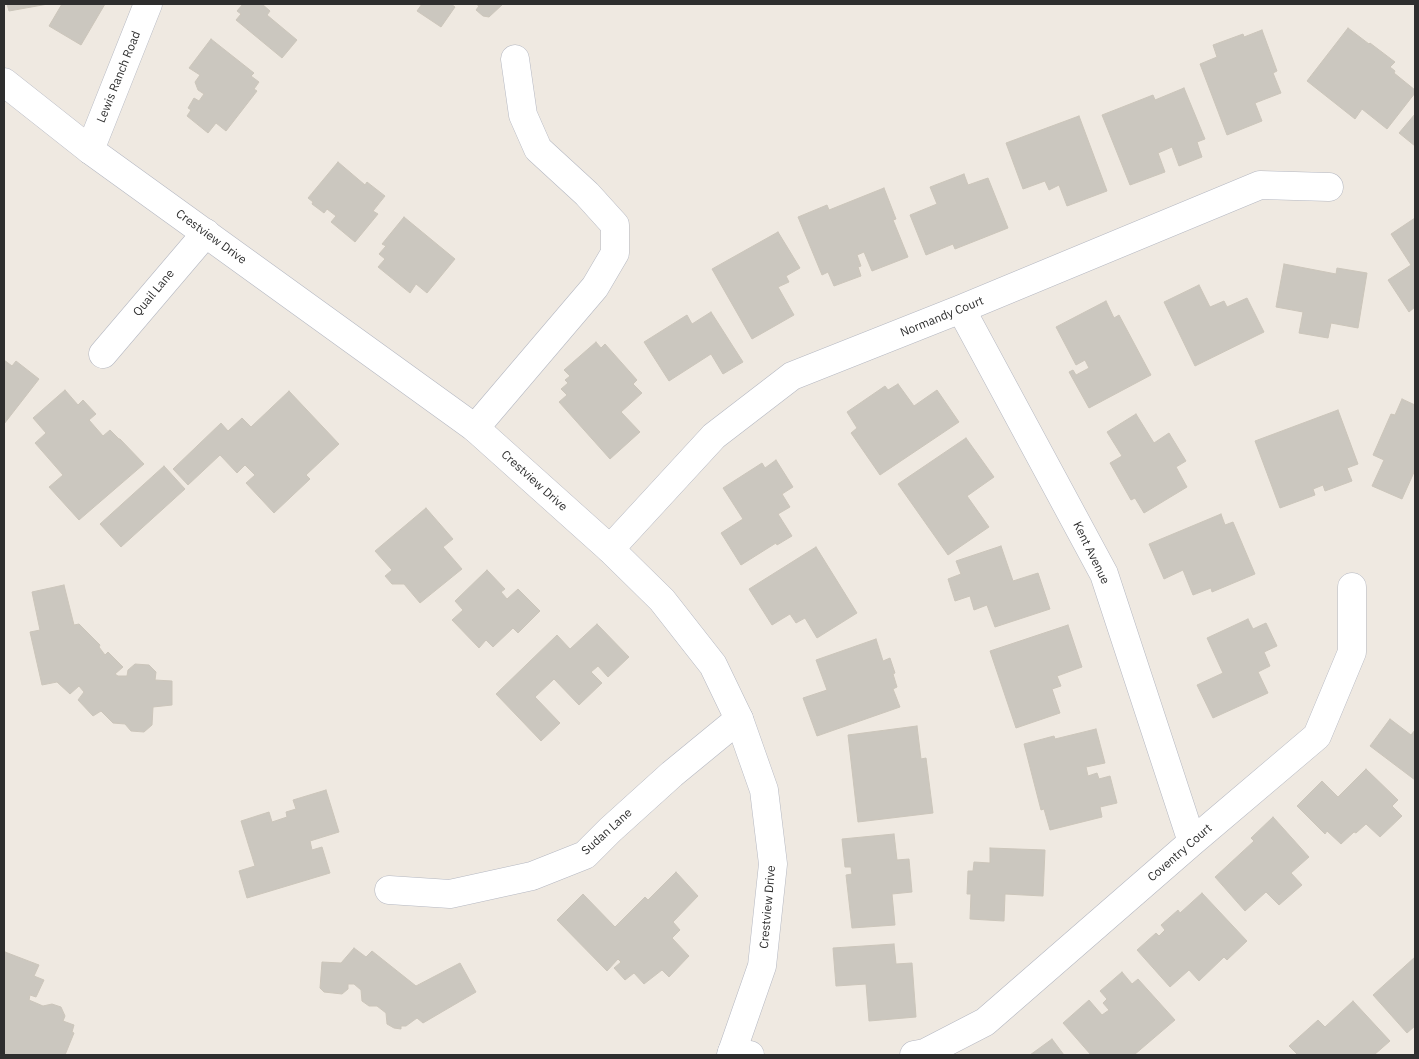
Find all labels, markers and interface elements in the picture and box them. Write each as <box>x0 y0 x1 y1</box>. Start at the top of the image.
street label: Lewis Ranch Road <box>94 29 144 125</box>
street label: Crestview Drive <box>173 207 249 267</box>
street label: Quail Lane <box>130 267 178 319</box>
street label: Normandy Court <box>898 294 986 340</box>
street label: Crestview Drive <box>498 448 570 514</box>
street label: Kent Avenue <box>1070 519 1112 587</box>
street label: Sudan Lane <box>579 806 635 858</box>
street label: Coventry Court <box>1145 821 1215 885</box>
street label: Crestview Drive <box>757 865 779 949</box>

